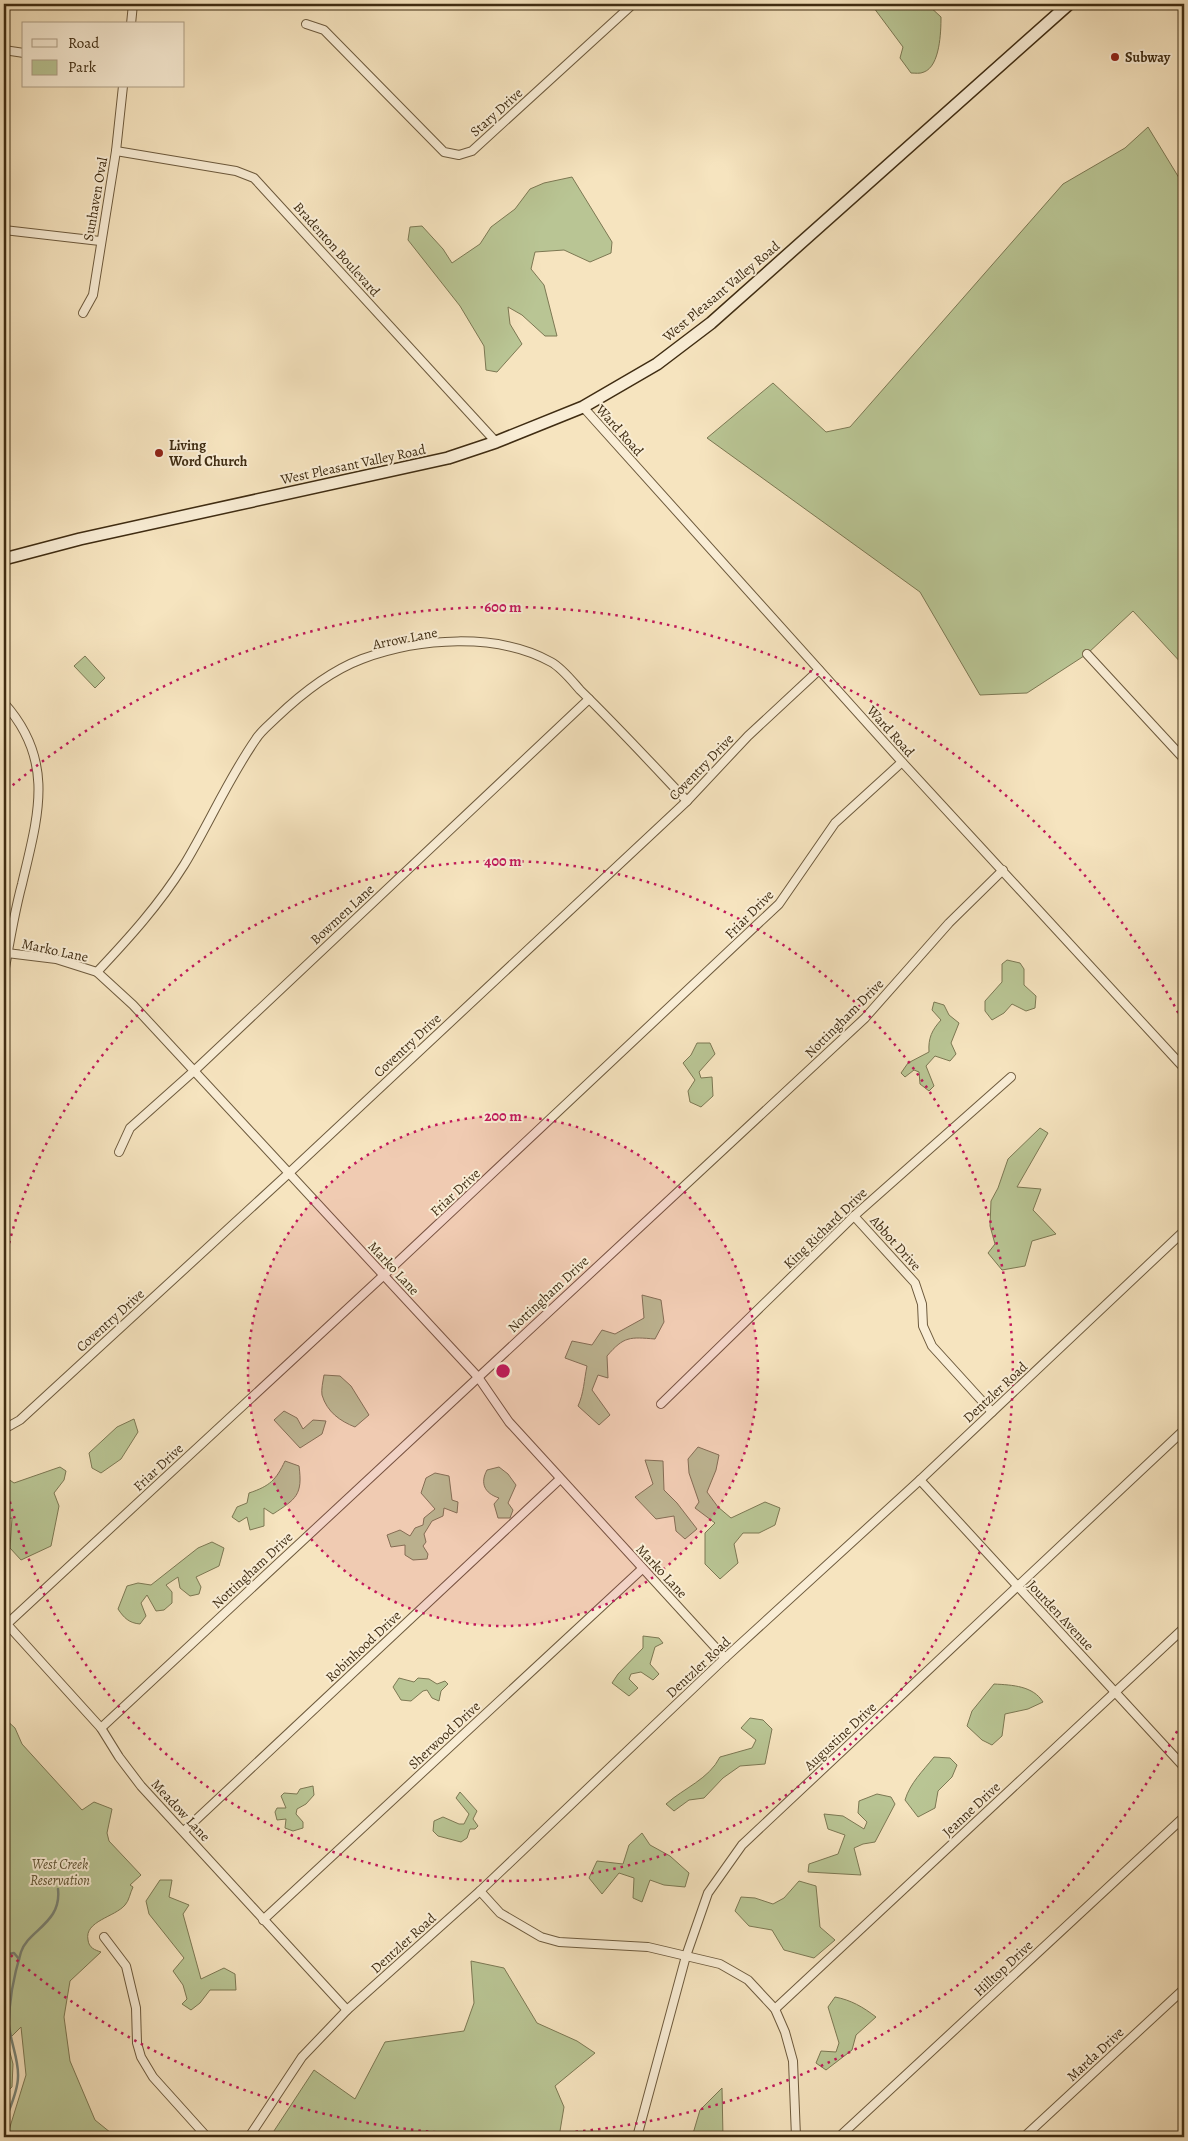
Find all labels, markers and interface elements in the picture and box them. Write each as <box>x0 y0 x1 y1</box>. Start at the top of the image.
legend <box>22 22 185 88</box>
text: Road <box>68 33 100 53</box>
place label: Subway <box>1125 48 1171 67</box>
marker: Subway <box>1109 51 1121 63</box>
text: Park <box>68 57 97 77</box>
street label: Stary Drive <box>466 84 527 141</box>
street label: Sunhaven Oval <box>79 155 112 243</box>
street label: Bradenton Boulevard <box>289 198 385 301</box>
street label: West Pleasant Valley Road <box>658 236 784 347</box>
street label: Ward Road <box>591 400 648 460</box>
place label: Living Word Church <box>168 436 248 471</box>
street label: West Pleasant Valley Road <box>278 440 428 489</box>
marker: Living Word Church <box>153 447 165 459</box>
text: 600 m <box>484 597 522 617</box>
street label: Arrow Lane <box>370 623 439 654</box>
street label: Ward Road <box>862 701 919 761</box>
street label: Coventry Drive <box>665 730 738 805</box>
text: 400 m <box>484 851 522 871</box>
street label: Bowmen Lane <box>306 880 378 949</box>
street label: Friar Drive <box>721 886 778 943</box>
street label: Marko Lane <box>20 934 90 967</box>
street label: Nottingham Drive <box>801 975 888 1062</box>
street label: Coventry Drive <box>369 1009 445 1082</box>
text: 200 m <box>484 1106 522 1126</box>
street label: Friar Drive <box>426 1164 485 1221</box>
street label: King Richard Drive <box>779 1184 871 1273</box>
street label: Abbot Drive <box>865 1211 925 1275</box>
street label: Marko Lane <box>364 1237 424 1300</box>
street label: Nottingham Drive <box>504 1252 593 1337</box>
street label: Coventry Drive <box>72 1285 149 1356</box>
street label: Dentzler Road <box>959 1357 1032 1427</box>
centre of rings <box>494 1362 512 1380</box>
street label: Friar Drive <box>129 1439 188 1496</box>
street label: Nottingham Drive <box>208 1528 297 1613</box>
street label: Marko Lane <box>632 1540 692 1603</box>
street label: Jourden Avenue <box>1023 1576 1098 1655</box>
street label: Robinhood Drive <box>321 1606 405 1686</box>
street label: Dentzler Road <box>662 1632 735 1702</box>
street label: Sherwood Drive <box>404 1697 484 1774</box>
street label: Augustine Drive <box>799 1698 881 1776</box>
street label: Meadow Lane <box>147 1775 214 1846</box>
street label: Jeanne Drive <box>938 1778 1004 1841</box>
park label: West Creek Reservation <box>30 1855 90 1890</box>
street label: Dentzler Road <box>367 1909 440 1978</box>
street label: Hilltop Drive <box>970 1936 1037 2001</box>
street label: Marda Drive <box>1063 2023 1128 2086</box>

